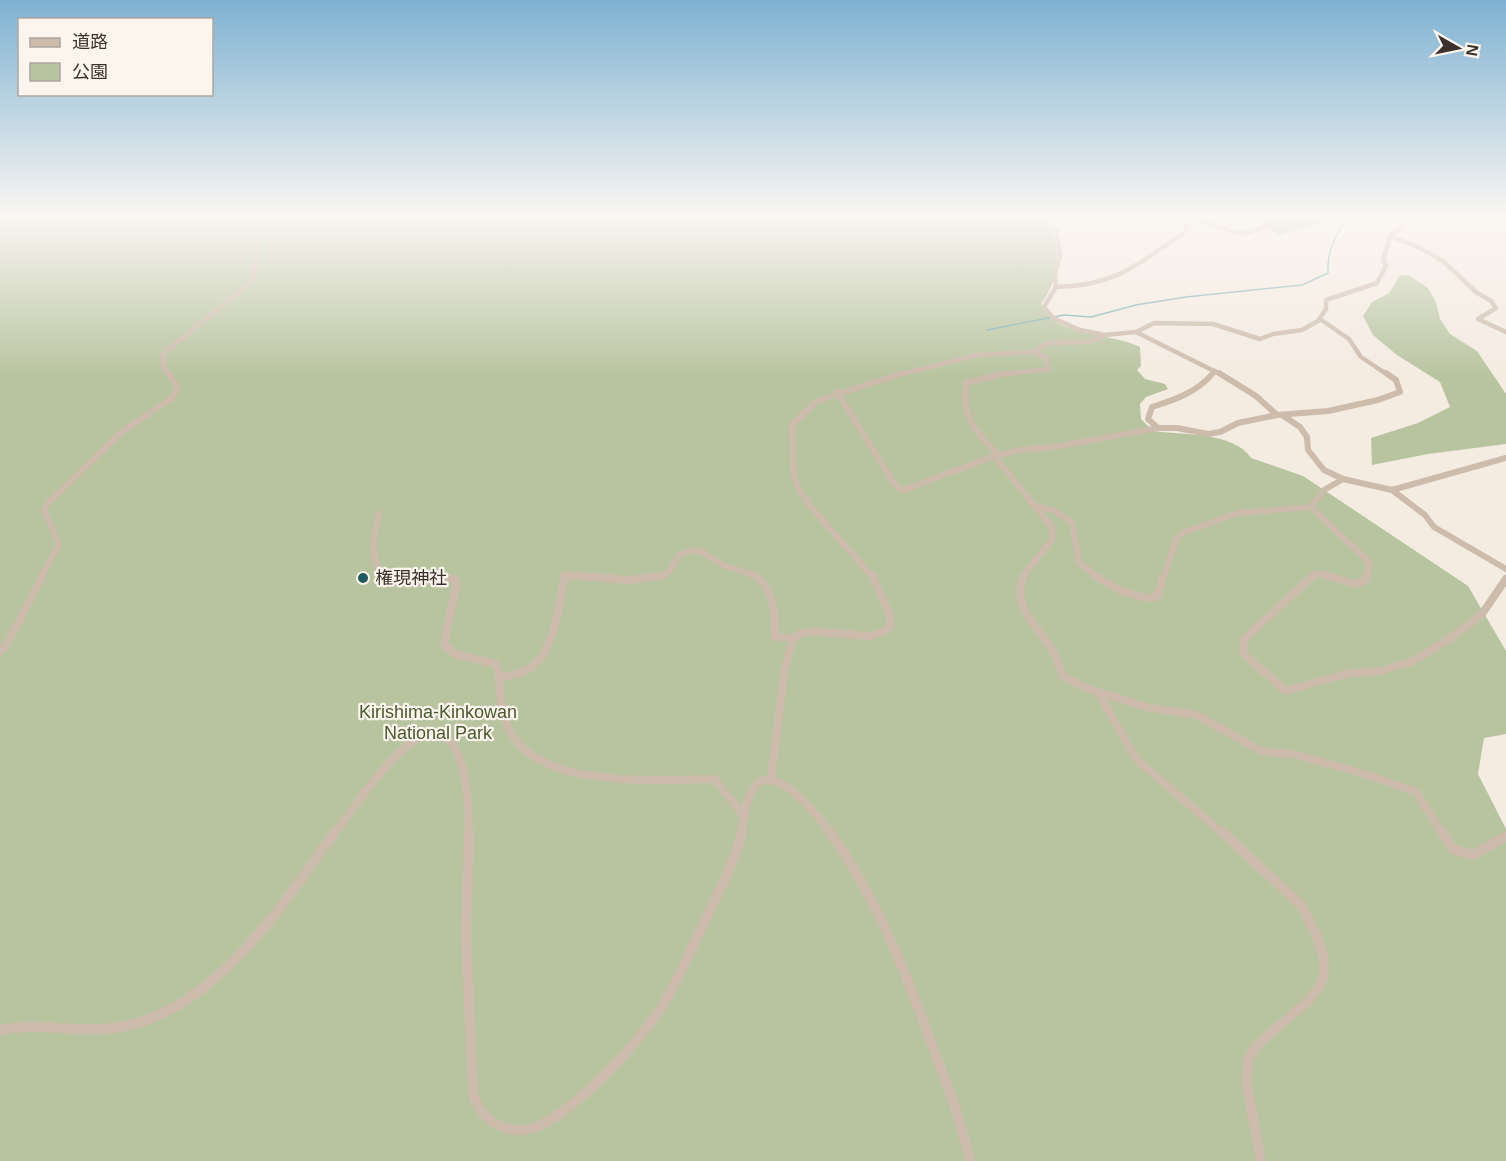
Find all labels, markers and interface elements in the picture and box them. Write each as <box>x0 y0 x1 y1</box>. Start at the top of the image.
legend <box>18 18 213 96</box>
north arrow <box>1428 18 1488 78</box>
text: 道路 <box>72 32 108 52</box>
text: N <box>1463 43 1482 57</box>
text: 公園 <box>72 62 108 82</box>
place label: 権現神社 <box>375 568 447 588</box>
marker: 権現神社 <box>356 571 370 585</box>
park label: Kirishima-Kinkowan National Park <box>359 702 517 743</box>

